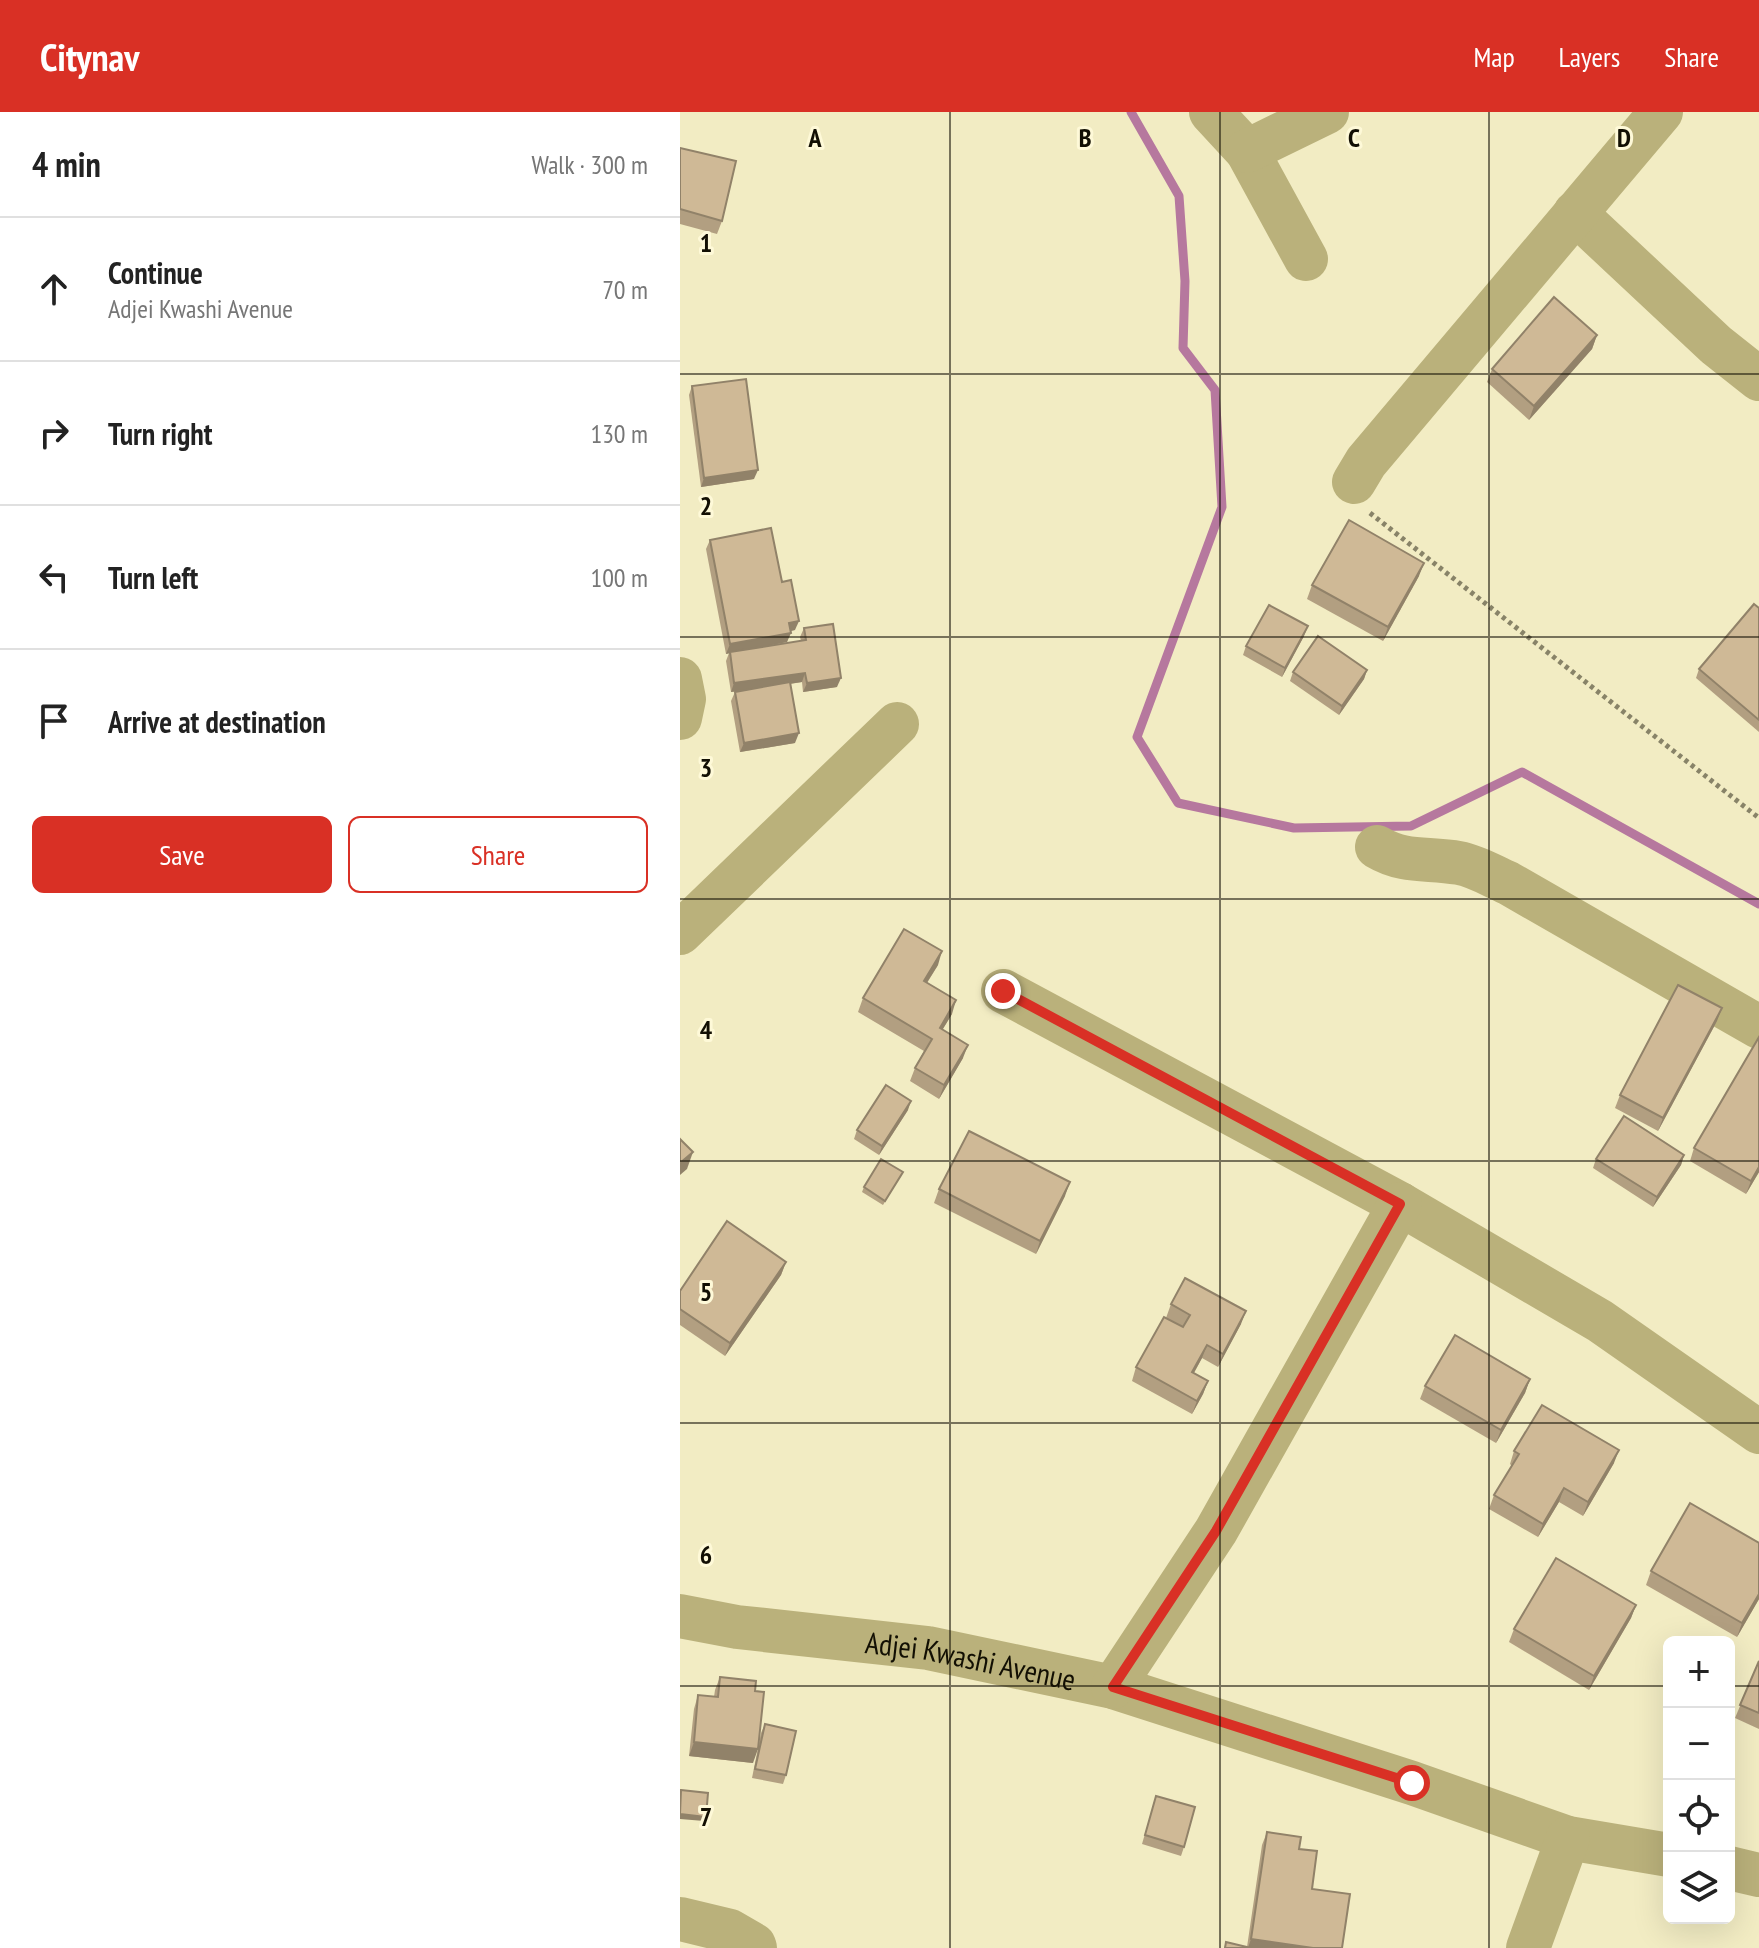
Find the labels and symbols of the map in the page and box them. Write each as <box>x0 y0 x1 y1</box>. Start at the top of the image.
text: A <box>807 121 822 154</box>
text: B <box>1079 121 1092 154</box>
text: C <box>1348 121 1360 154</box>
text: D <box>1617 121 1631 154</box>
text: 1 <box>700 226 712 259</box>
text: 2 <box>700 489 712 522</box>
text: 3 <box>700 751 712 784</box>
route end <box>985 973 1021 1009</box>
text: 4 <box>700 1013 713 1046</box>
text: 5 <box>700 1275 712 1308</box>
text: 6 <box>700 1538 712 1571</box>
street label: Adjei Kwashi Avenue <box>863 1622 1079 1698</box>
route start <box>1394 1765 1430 1801</box>
text: 7 <box>700 1800 712 1833</box>

